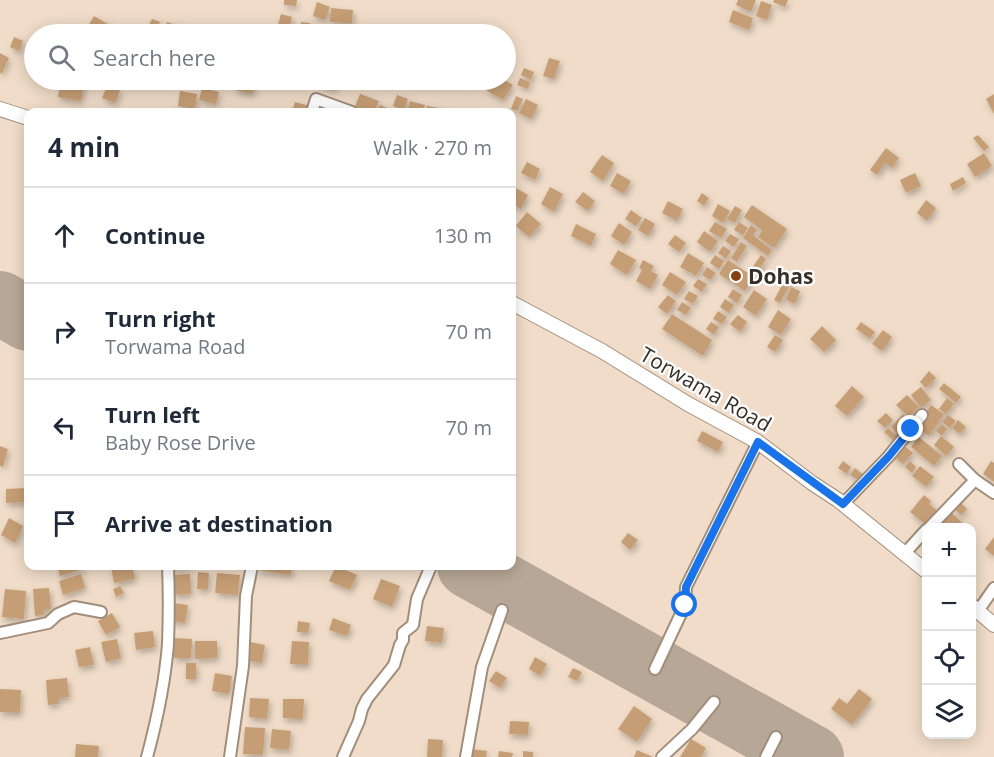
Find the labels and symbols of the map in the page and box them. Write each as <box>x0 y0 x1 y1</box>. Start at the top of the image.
place label: Dohas <box>748 262 813 290</box>
marker: Dohas <box>729 269 743 283</box>
street label: Torwama Road <box>635 340 777 438</box>
route end <box>897 415 923 441</box>
route start <box>671 591 697 617</box>

